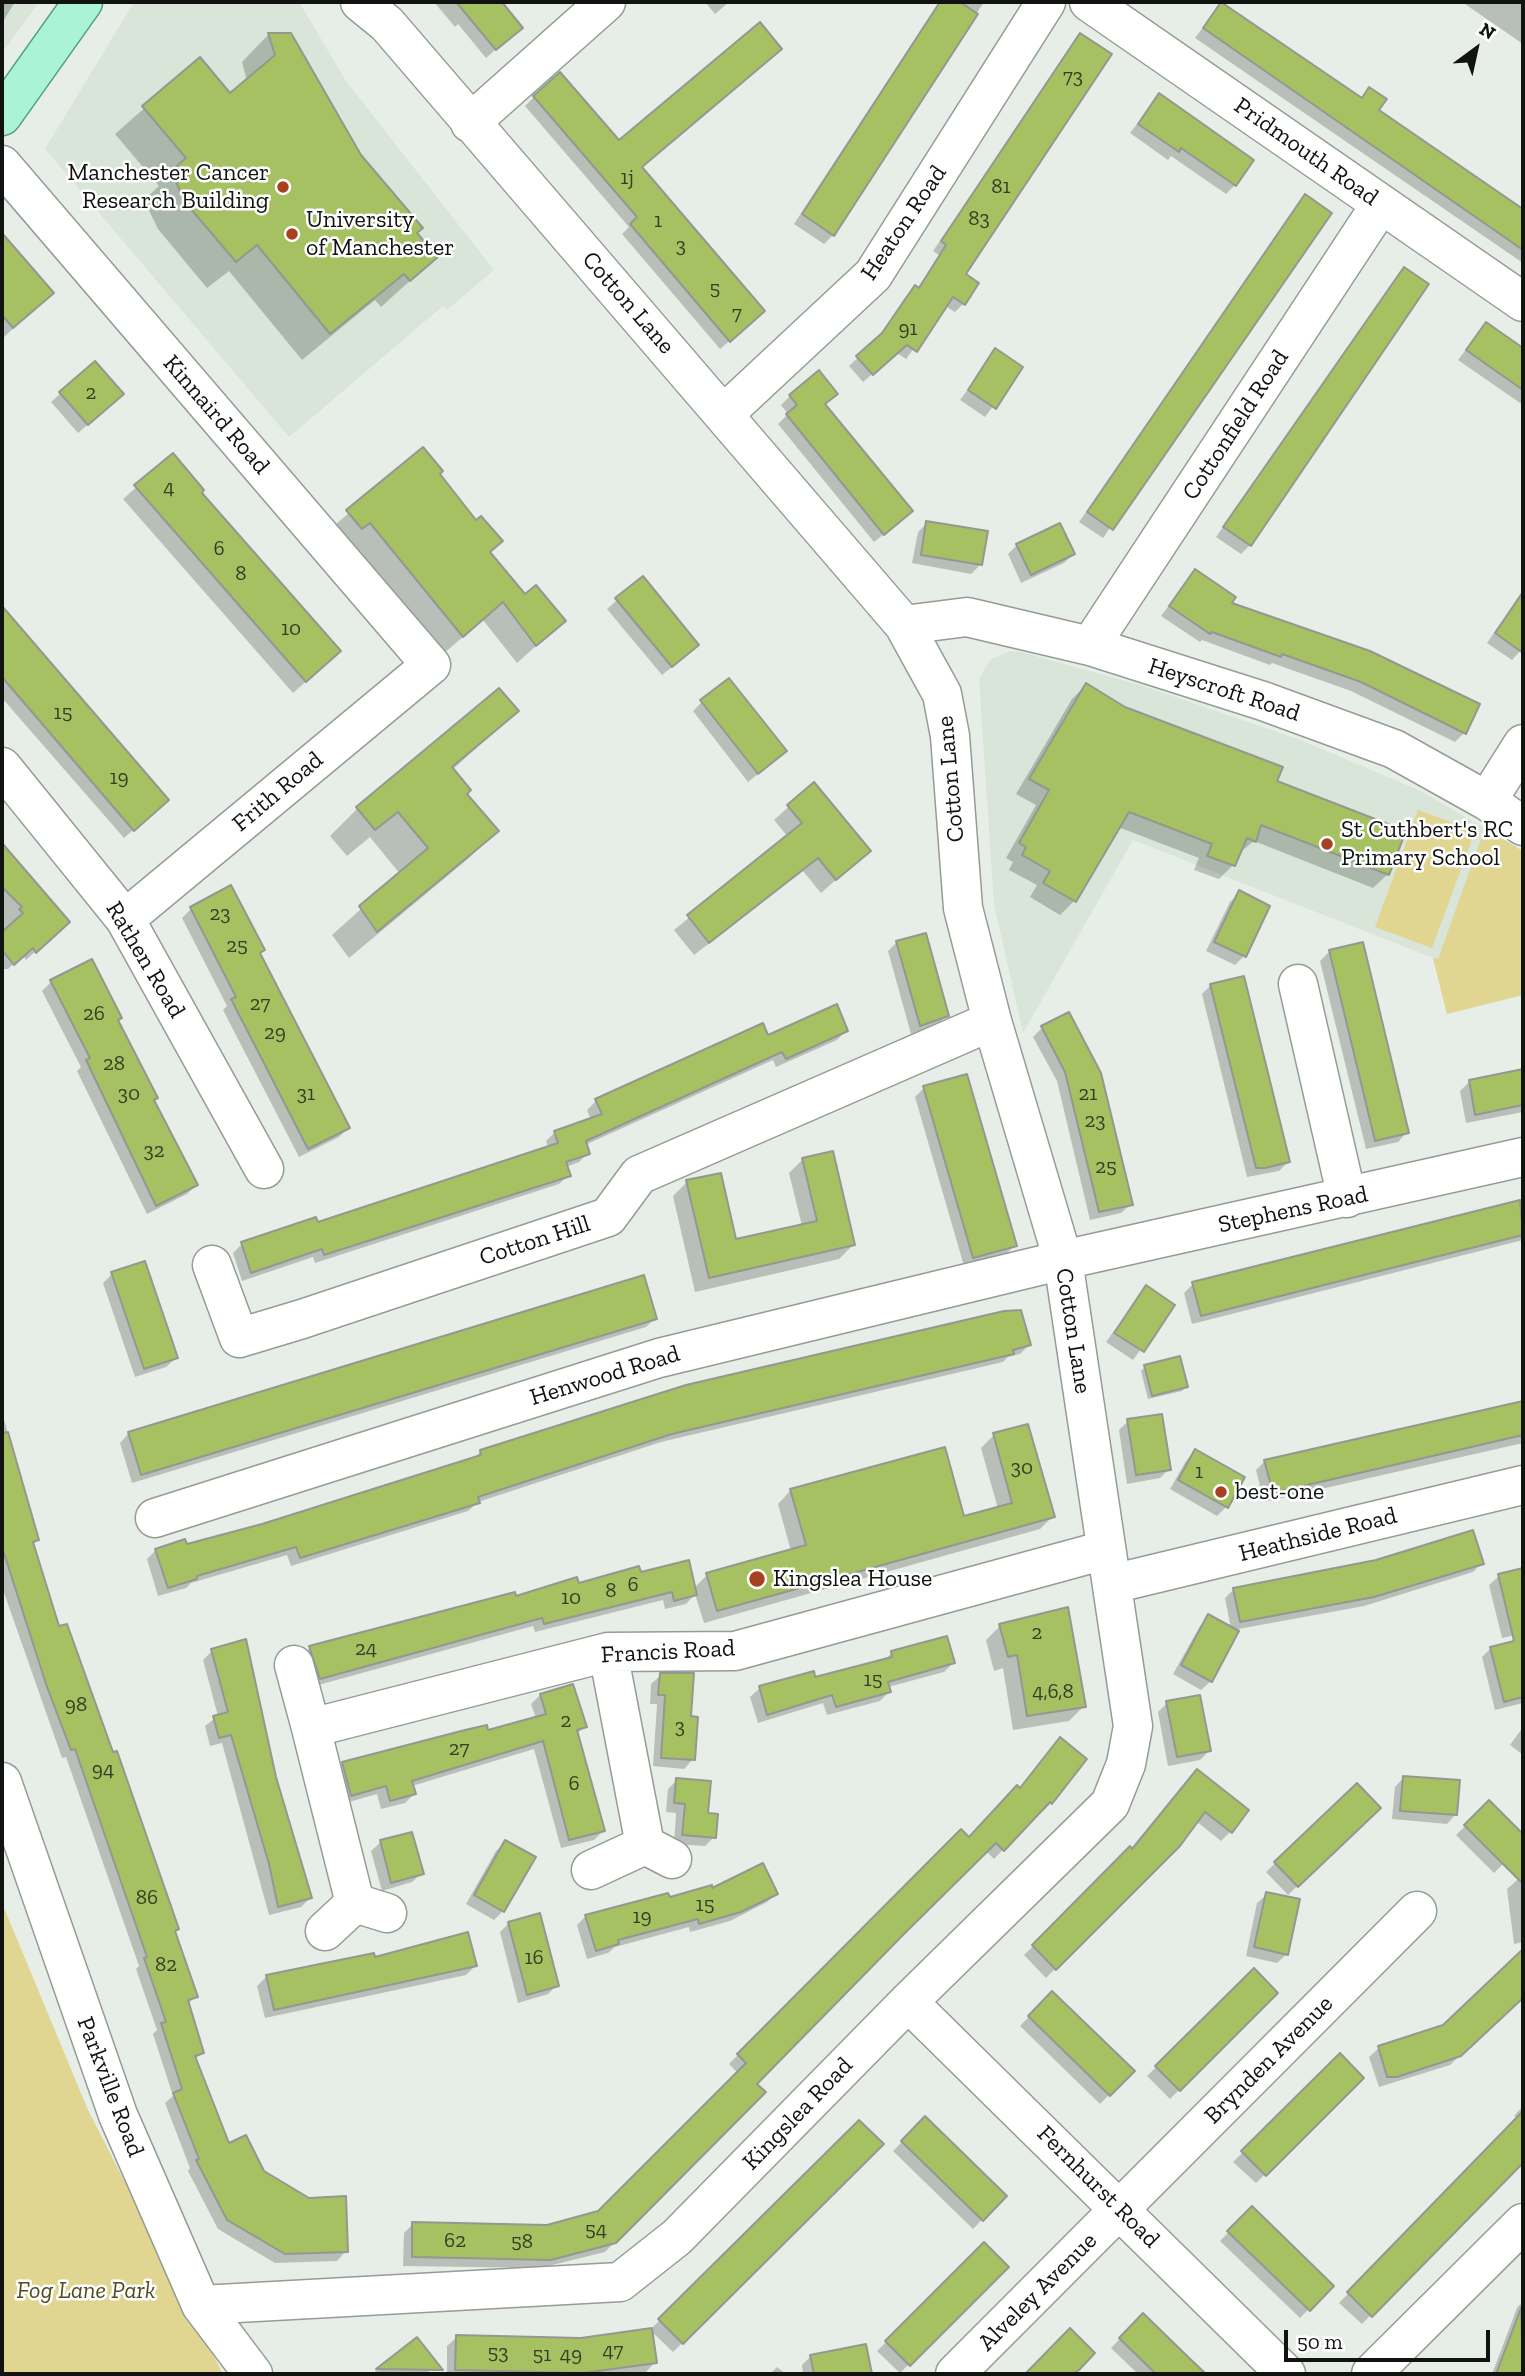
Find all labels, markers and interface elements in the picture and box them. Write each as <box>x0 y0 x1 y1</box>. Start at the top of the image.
north arrow <box>1441 14 1511 84</box>
text: N <box>1475 17 1500 45</box>
house number: 73 <box>1063 64 1083 90</box>
street label: Pridmouth Road <box>1228 92 1384 212</box>
place label: Manchester Cancer Research Building <box>67 159 269 215</box>
street label: Heaton Road <box>855 160 953 286</box>
house number: 1j <box>620 165 634 191</box>
house number: 81 <box>991 174 1011 200</box>
marker: Manchester Cancer Research Building <box>275 179 291 195</box>
place label: University of Manchester <box>306 206 454 262</box>
house number: 83 <box>968 206 990 232</box>
house number: 1 <box>654 208 662 234</box>
marker: University of Manchester <box>284 226 300 242</box>
house number: 3 <box>676 233 686 259</box>
street label: Cotton Lane <box>576 246 680 360</box>
house number: 5 <box>710 276 720 302</box>
house number: 7 <box>732 301 742 327</box>
house number: 91 <box>898 316 918 342</box>
street label: Cottonfield Road <box>1177 345 1295 505</box>
street label: Kinnaird Road <box>157 350 275 480</box>
house number: 2 <box>86 380 96 406</box>
house number: 4 <box>163 475 175 501</box>
house number: 6 <box>213 536 225 562</box>
house number: 8 <box>235 561 247 587</box>
house number: 10 <box>281 616 301 642</box>
street label: Heyscroft Road <box>1144 652 1304 728</box>
house number: 15 <box>54 700 72 726</box>
street label: Cotton Lane <box>931 715 971 843</box>
street label: Frith Road <box>227 746 329 838</box>
house number: 19 <box>109 765 129 791</box>
place label: St Cuthbert's RC Primary School <box>1341 816 1513 872</box>
marker: St Cuthbert's RC Primary School <box>1319 836 1335 852</box>
street label: Rathen Road <box>99 897 191 1023</box>
house number: 23 <box>209 901 231 927</box>
house number: 25 <box>226 933 248 959</box>
house number: 27 <box>250 991 270 1017</box>
house number: 26 <box>83 1001 105 1027</box>
house number: 29 <box>264 1020 286 1046</box>
house number: 28 <box>103 1051 125 1077</box>
house number: 30 <box>118 1081 140 1107</box>
house number: 31 <box>297 1081 315 1107</box>
house number: 21 <box>1079 1081 1097 1107</box>
house number: 23 <box>1084 1108 1106 1134</box>
house number: 32 <box>143 1138 165 1164</box>
house number: 25 <box>1095 1154 1117 1180</box>
street label: Stephens Road <box>1216 1180 1370 1240</box>
street label: Cotton Hill <box>476 1210 594 1272</box>
street label: Cotton Lane <box>1049 1266 1097 1396</box>
street label: Henwood Road <box>527 1340 683 1412</box>
house number: 30 <box>1011 1455 1033 1481</box>
house number: 1 <box>1195 1459 1203 1485</box>
place label: best-one <box>1235 1478 1324 1506</box>
marker: best-one <box>1213 1484 1229 1500</box>
street label: Heathside Road <box>1236 1501 1400 1569</box>
place label: Kingslea House <box>773 1565 932 1593</box>
marker: Kingslea House <box>747 1569 767 1589</box>
house number: 6 <box>627 1572 639 1598</box>
house number: 8 <box>605 1578 617 1604</box>
house number: 10 <box>561 1585 581 1611</box>
house number: 2 <box>1032 1620 1042 1646</box>
street label: Francis Road <box>600 1634 736 1670</box>
house number: 24 <box>355 1636 377 1662</box>
house number: 15 <box>864 1667 882 1693</box>
house number: 4,6,8 <box>1032 1679 1074 1705</box>
house number: 98 <box>65 1692 87 1718</box>
house number: 2 <box>561 1708 571 1734</box>
house number: 3 <box>675 1714 685 1740</box>
house number: 27 <box>449 1736 469 1762</box>
house number: 94 <box>92 1757 114 1783</box>
house number: 6 <box>568 1771 580 1797</box>
house number: 86 <box>136 1885 158 1911</box>
house number: 15 <box>696 1892 714 1918</box>
house number: 19 <box>632 1904 652 1930</box>
house number: 16 <box>524 1945 544 1971</box>
house number: 82 <box>155 1952 177 1978</box>
street label: Brynden Avenue <box>1199 1990 1339 2130</box>
street label: Parkville Road <box>70 2013 150 2161</box>
street label: Kingslea Road <box>737 2052 859 2176</box>
street label: Fernhurst Road <box>1031 2120 1165 2254</box>
house number: 54 <box>585 2217 607 2243</box>
street label: Alveley Avenue <box>973 2227 1103 2357</box>
house number: 62 <box>444 2228 466 2254</box>
house number: 58 <box>511 2229 533 2255</box>
park label: Fog Lane Park <box>17 2277 155 2305</box>
scale bar <box>1287 2316 1494 2360</box>
text: 50 m <box>1297 2329 1343 2354</box>
house number: 47 <box>603 2338 623 2364</box>
house number: 53 <box>487 2340 509 2366</box>
house number: 51 <box>533 2342 551 2368</box>
house number: 49 <box>560 2342 582 2368</box>

